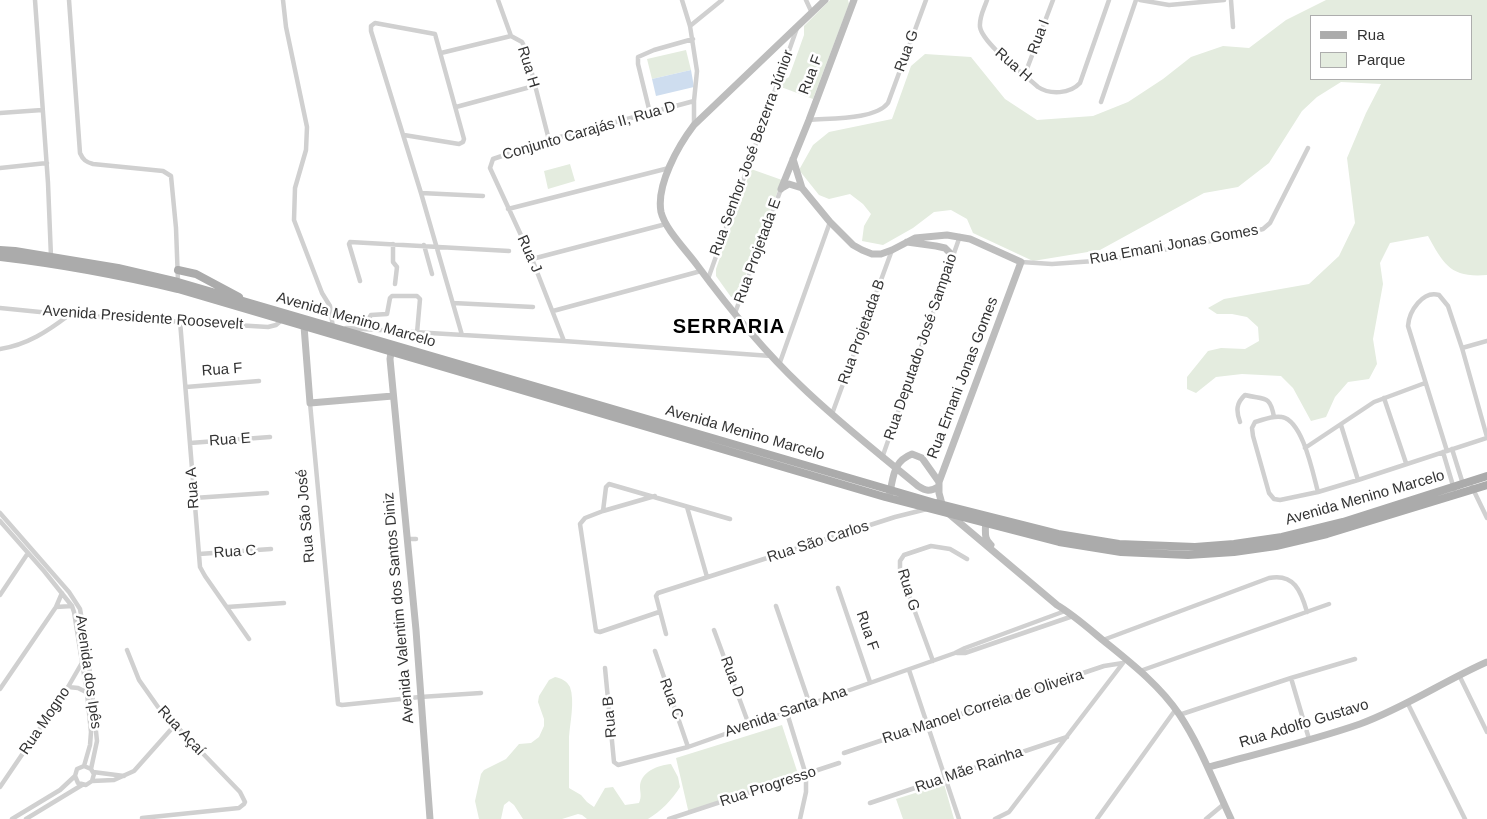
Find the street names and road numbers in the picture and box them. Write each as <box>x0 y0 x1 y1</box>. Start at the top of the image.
street label: Rua I <box>1024 17 1054 57</box>
street label: Rua G <box>891 28 923 74</box>
street label: Rua H <box>513 44 543 90</box>
street label: Rua H <box>991 44 1035 86</box>
street label: Rua Senhor José Bezerra Júnior <box>706 48 798 258</box>
street label: Rua F <box>795 53 827 97</box>
street label: Conjunto Carajás II, Rua D <box>500 98 678 164</box>
street label: Rua Projetada E <box>731 196 785 306</box>
street label: Rua Emani Jonas Gomes <box>1088 221 1260 269</box>
street label: Rua J <box>513 232 545 276</box>
street label: Rua Deputado José Sampaio <box>881 251 961 443</box>
street label: Rua Projetada B <box>835 277 889 387</box>
street label: Avenida Menino Marcelo <box>274 289 438 351</box>
street label: Rua Ernani Jonas Gomes <box>924 295 1002 461</box>
street label: Avenida Presidente Roosevelt <box>42 302 244 334</box>
street label: Rua F <box>201 360 243 380</box>
street label: Avenida Menino Marcelo <box>663 402 827 464</box>
street label: Rua E <box>209 430 251 450</box>
street label: Rua A <box>183 467 203 509</box>
street label: Avenida Menino Marcelo <box>1283 467 1447 529</box>
street label: Rua São José <box>293 468 319 564</box>
street label: Avenida Valentim dos Santos Diniz <box>380 492 418 724</box>
street label: Rua São Carlos <box>765 517 871 567</box>
street label: Rua C <box>213 542 257 562</box>
street label: Rua G <box>893 567 923 613</box>
street label: Rua F <box>852 609 882 653</box>
street label: Avenida dos Ipês <box>71 614 105 730</box>
street label: Rua D <box>716 654 748 700</box>
street label: Rua Manoel Correia de Oliveira <box>880 666 1086 748</box>
street label: Rua C <box>655 676 687 722</box>
street label: Avenida Santa Ana <box>722 683 850 741</box>
street label: Rua Mogno <box>16 684 74 758</box>
street label: Rua B <box>599 695 621 739</box>
street label: Rua Adolfo Gustavo <box>1237 696 1371 752</box>
street label: Rua Açaí <box>153 702 209 760</box>
street label: Rua Mãe Rainha <box>913 743 1025 797</box>
street label: Rua Progresso <box>718 763 818 811</box>

